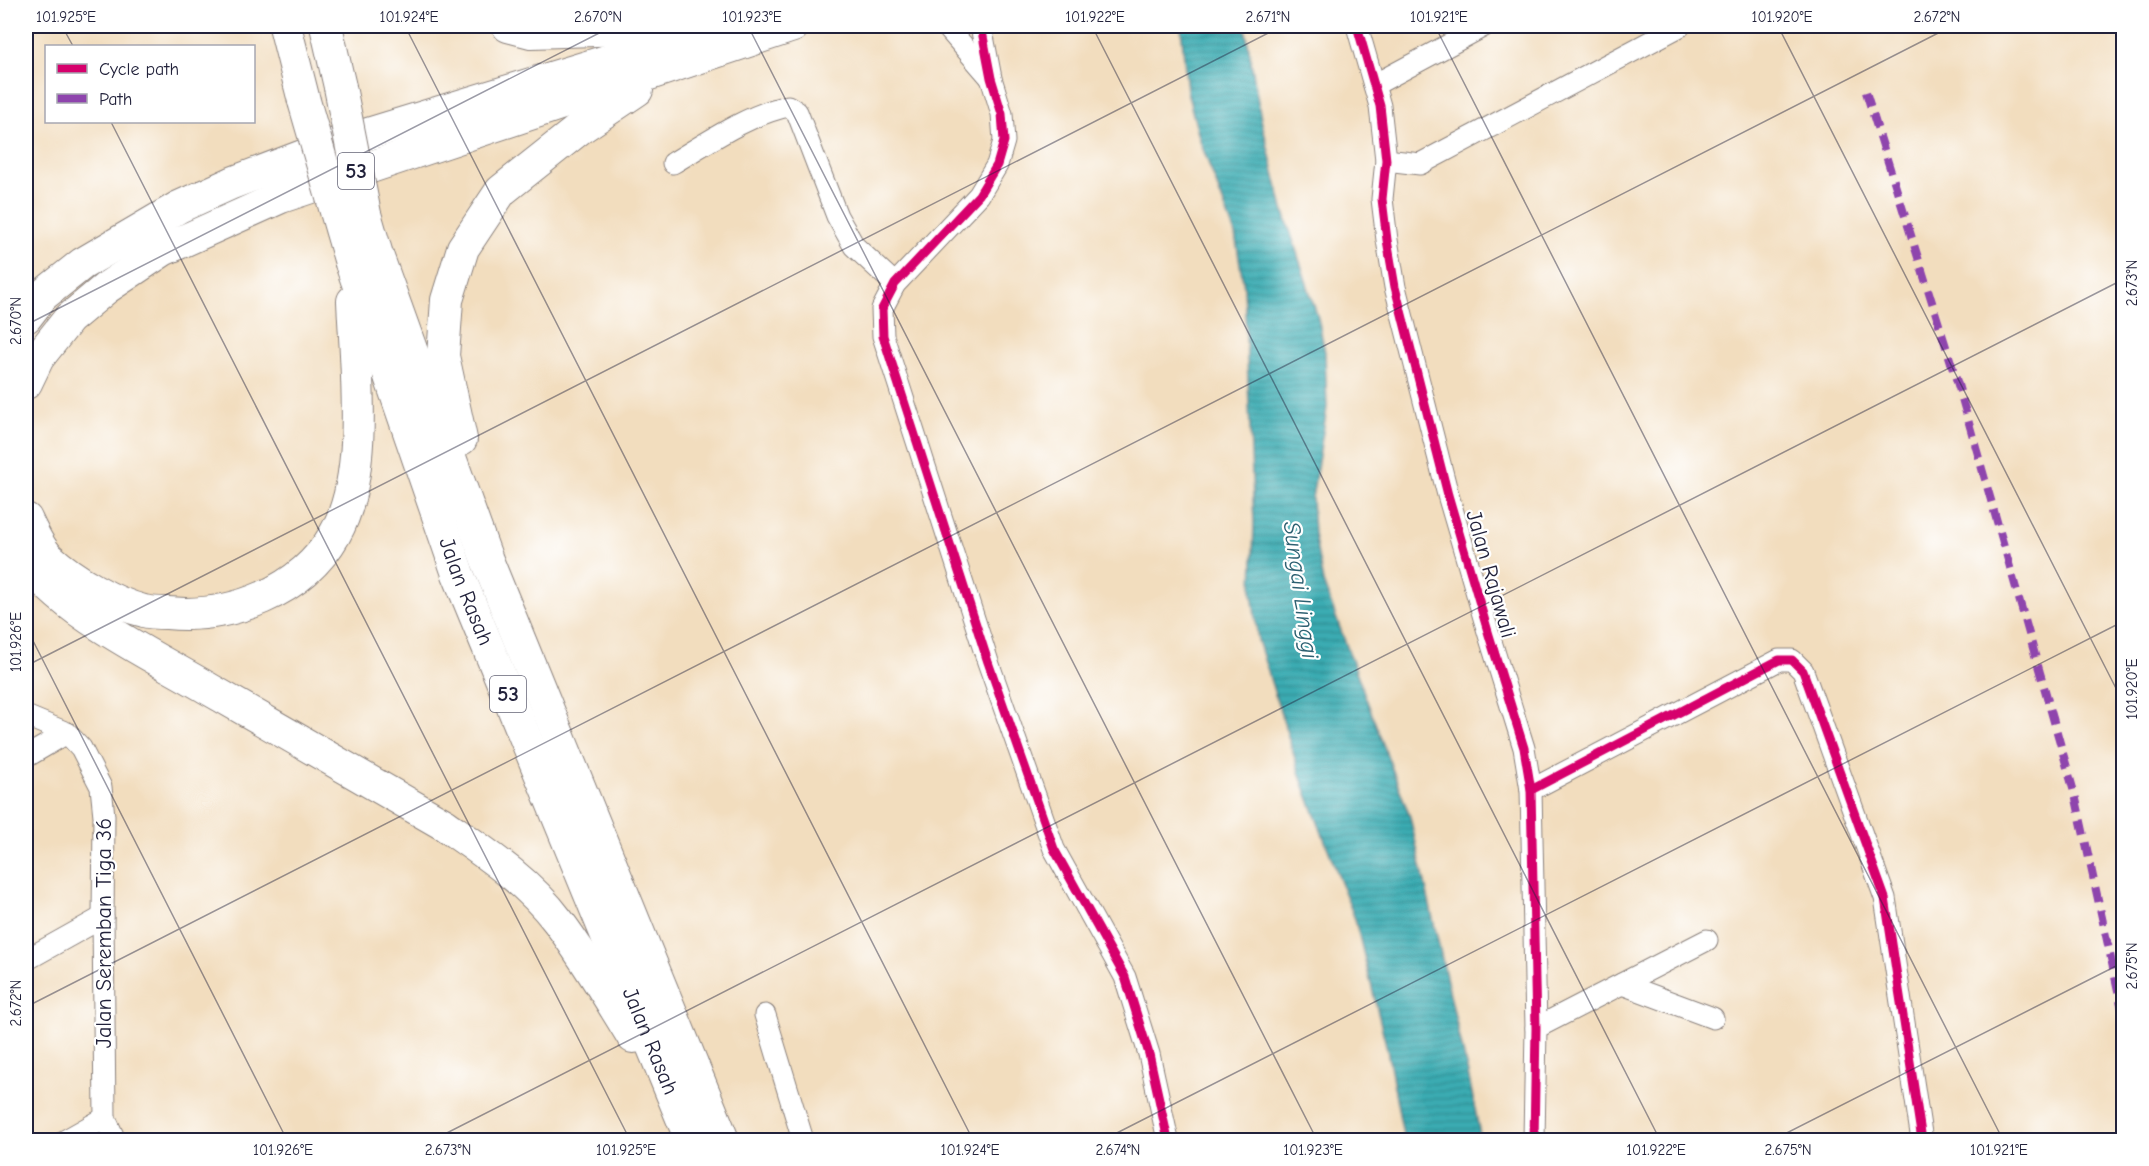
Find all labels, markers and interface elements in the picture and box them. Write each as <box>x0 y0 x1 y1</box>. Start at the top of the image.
text: 101.925°E <box>36 8 96 26</box>
text: 101.924°E <box>379 8 439 26</box>
text: 2.670°N <box>574 8 622 26</box>
text: 101.923°E <box>722 8 782 26</box>
text: 101.922°E <box>1065 8 1125 26</box>
text: 2.671°N <box>1246 8 1290 26</box>
text: 101.921°E <box>1410 8 1468 26</box>
text: 101.920°E <box>1751 8 1813 26</box>
text: 2.672°N <box>1914 8 1960 26</box>
legend <box>45 45 255 123</box>
text: Cycle path <box>99 59 179 80</box>
text: Path <box>99 89 132 110</box>
road number: 53 <box>338 153 374 189</box>
text: 2.673°N <box>2123 260 2141 306</box>
text: 2.670°N <box>7 297 25 345</box>
street label: Jalan Rajawali <box>1460 507 1522 641</box>
water label: Sungai Linggi <box>1277 519 1325 661</box>
street label: Jalan Rasah <box>433 534 499 649</box>
text: 101.926°E <box>7 612 25 672</box>
text: 101.920°E <box>2123 658 2141 720</box>
road number: 53 <box>490 676 526 712</box>
street label: Jalan Seremban Tiga 36 <box>91 818 117 1048</box>
text: 2.675°N <box>2123 942 2141 990</box>
text: 2.672°N <box>7 980 25 1026</box>
street label: Jalan Rasah <box>617 984 684 1099</box>
text: 101.926°E <box>253 1141 313 1159</box>
text: 2.673°N <box>425 1141 471 1159</box>
text: 101.925°E <box>596 1141 656 1159</box>
text: 101.924°E <box>940 1141 1000 1159</box>
text: 2.674°N <box>1095 1141 1141 1159</box>
text: 101.923°E <box>1283 1141 1343 1159</box>
text: 101.922°E <box>1626 1141 1686 1159</box>
text: 2.675°N <box>1764 1141 1812 1159</box>
text: 101.921°E <box>1970 1141 2028 1159</box>

